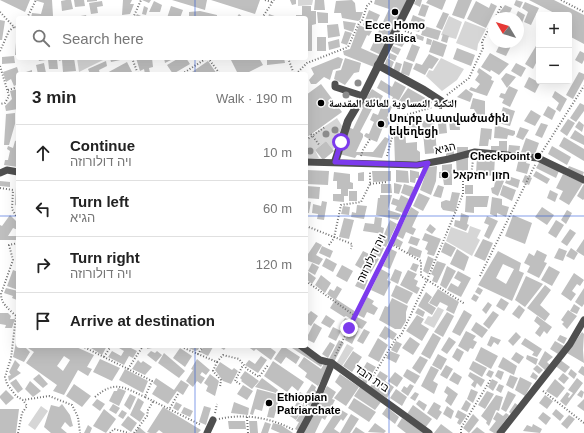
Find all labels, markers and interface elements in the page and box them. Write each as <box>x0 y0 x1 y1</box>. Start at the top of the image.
marker: Ecce Homo Basilica <box>390 7 400 17</box>
north arrow <box>488 12 524 48</box>
map controls <box>536 12 572 84</box>
button: + <box>536 12 572 48</box>
search box <box>16 16 308 60</box>
place label: Ecce Homo Basilica <box>365 19 425 44</box>
icon: search <box>30 27 52 49</box>
text: Search here <box>62 30 144 47</box>
button: − <box>536 48 572 84</box>
text: 3 min <box>32 88 76 107</box>
text: Walk · 190 m <box>216 91 292 106</box>
place label: التكية النمساوية للعائلة المقدسة <box>329 97 457 110</box>
marker: التكية النمساوية للعائلة المقدسة <box>316 98 326 108</box>
place label: Սուրբ Աստվածածին եկեղեցի <box>389 112 509 138</box>
marker: Սուրբ Աստվածածին եկեղեցի <box>376 119 386 129</box>
route start <box>332 133 350 151</box>
text: Continue <box>70 137 135 154</box>
street label: הגיא <box>433 140 457 156</box>
icon: ahead <box>32 142 54 164</box>
text: 10 m <box>263 145 292 160</box>
place label: Checkpoint <box>470 150 530 162</box>
marker: Checkpoint <box>533 151 543 161</box>
text: ויה דולורוזה <box>70 154 132 169</box>
place label: חזון יחזקאל <box>453 169 510 181</box>
marker: חזון יחזקאל <box>440 170 450 180</box>
text: Turn left <box>70 193 129 210</box>
icon: left <box>32 198 54 220</box>
text: 60 m <box>263 201 292 216</box>
text: הגיא <box>70 210 95 225</box>
street label: ויה דולורוזה <box>354 232 388 284</box>
text: Turn right <box>70 249 140 266</box>
icon: right <box>32 254 54 276</box>
text: 120 m <box>256 257 292 272</box>
text: ויה דולורוזה <box>70 266 132 281</box>
icon: arrive <box>32 310 54 332</box>
text: Arrive at destination <box>70 312 215 329</box>
route end <box>340 319 358 337</box>
street label: בית הבד <box>352 362 392 394</box>
place label: Ethiopian Patriarchate <box>277 391 341 416</box>
marker: Ethiopian Patriarchate <box>264 398 274 408</box>

